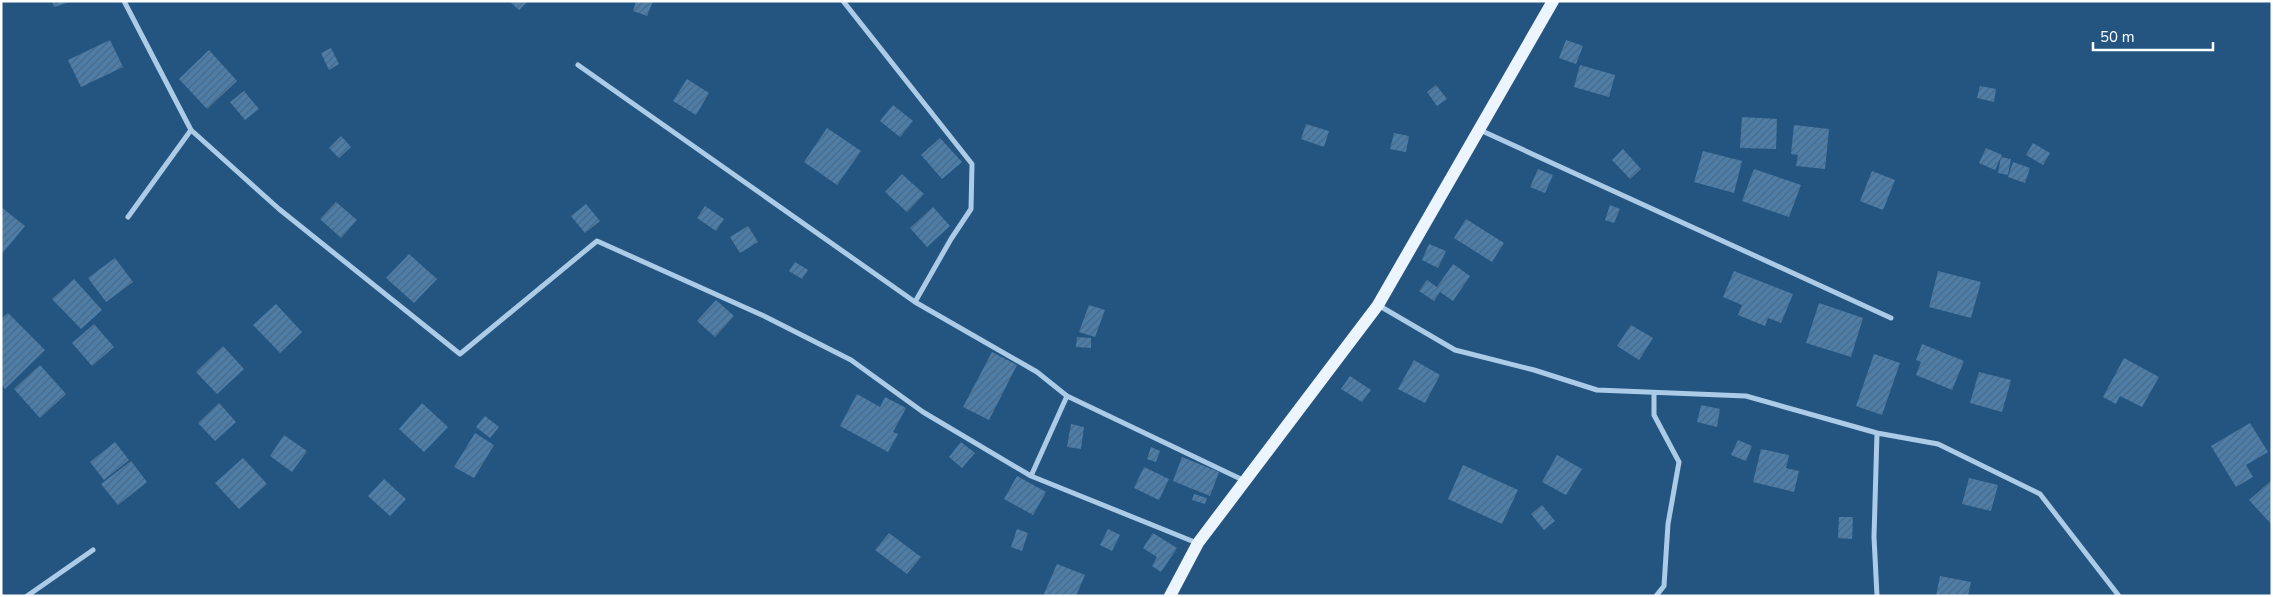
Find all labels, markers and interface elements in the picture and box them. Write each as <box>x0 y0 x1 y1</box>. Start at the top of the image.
scale bar <box>2093 20 2213 52</box>
text: 50 m <box>2100 27 2135 47</box>

